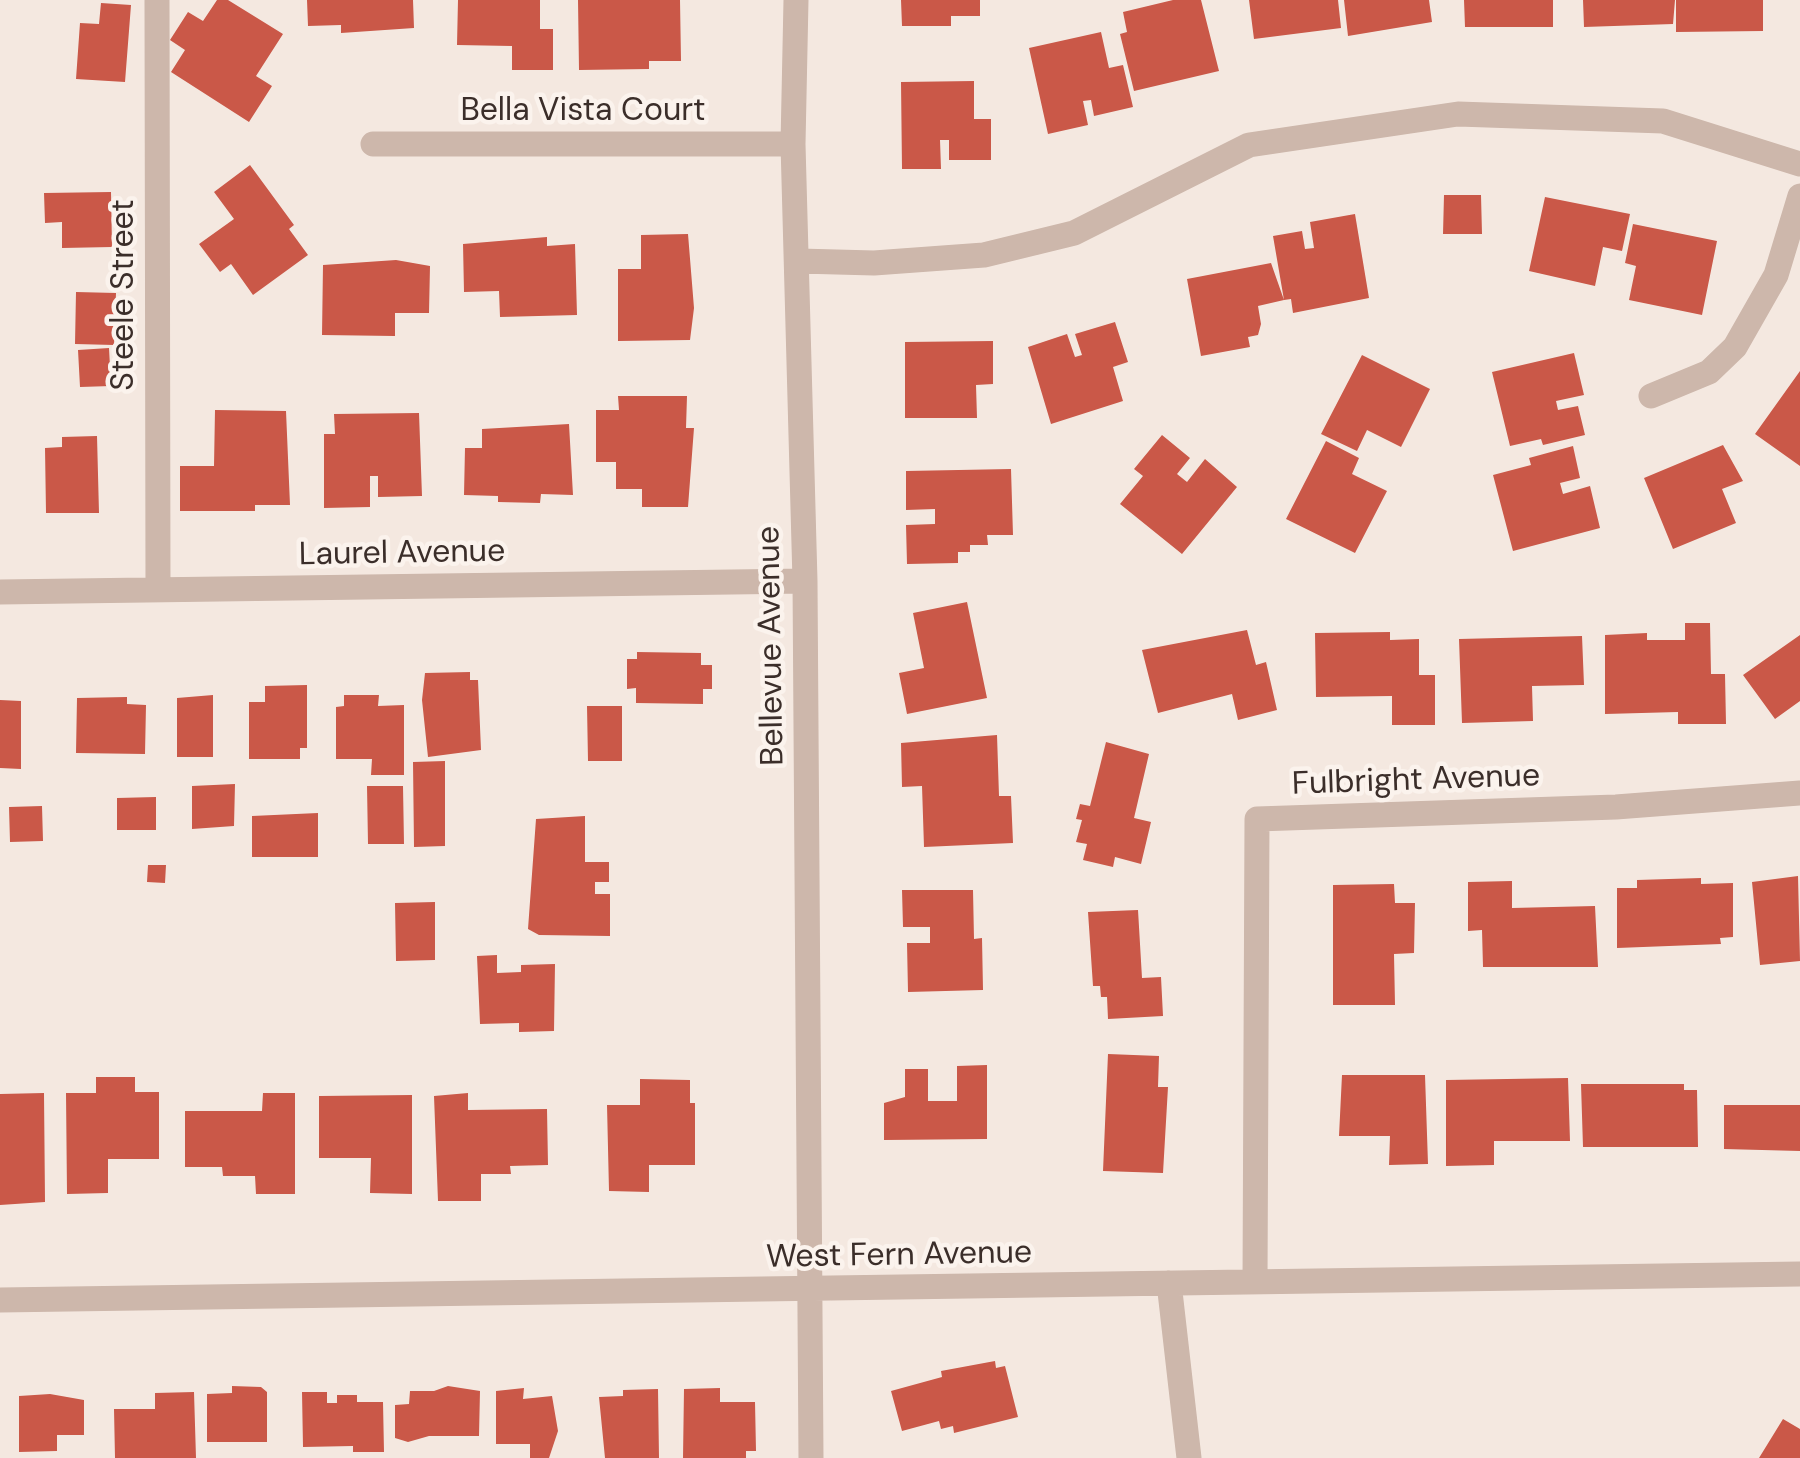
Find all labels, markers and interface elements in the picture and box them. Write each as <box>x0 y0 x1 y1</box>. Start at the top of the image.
street label: Bella Vista Court <box>460 93 706 131</box>
street label: Steele Street <box>106 199 144 391</box>
street label: Bellevue Avenue <box>751 526 793 766</box>
street label: Laurel Avenue <box>298 533 506 575</box>
street label: Fulbright Avenue <box>1291 757 1541 805</box>
street label: West Fern Avenue <box>766 1234 1032 1278</box>

